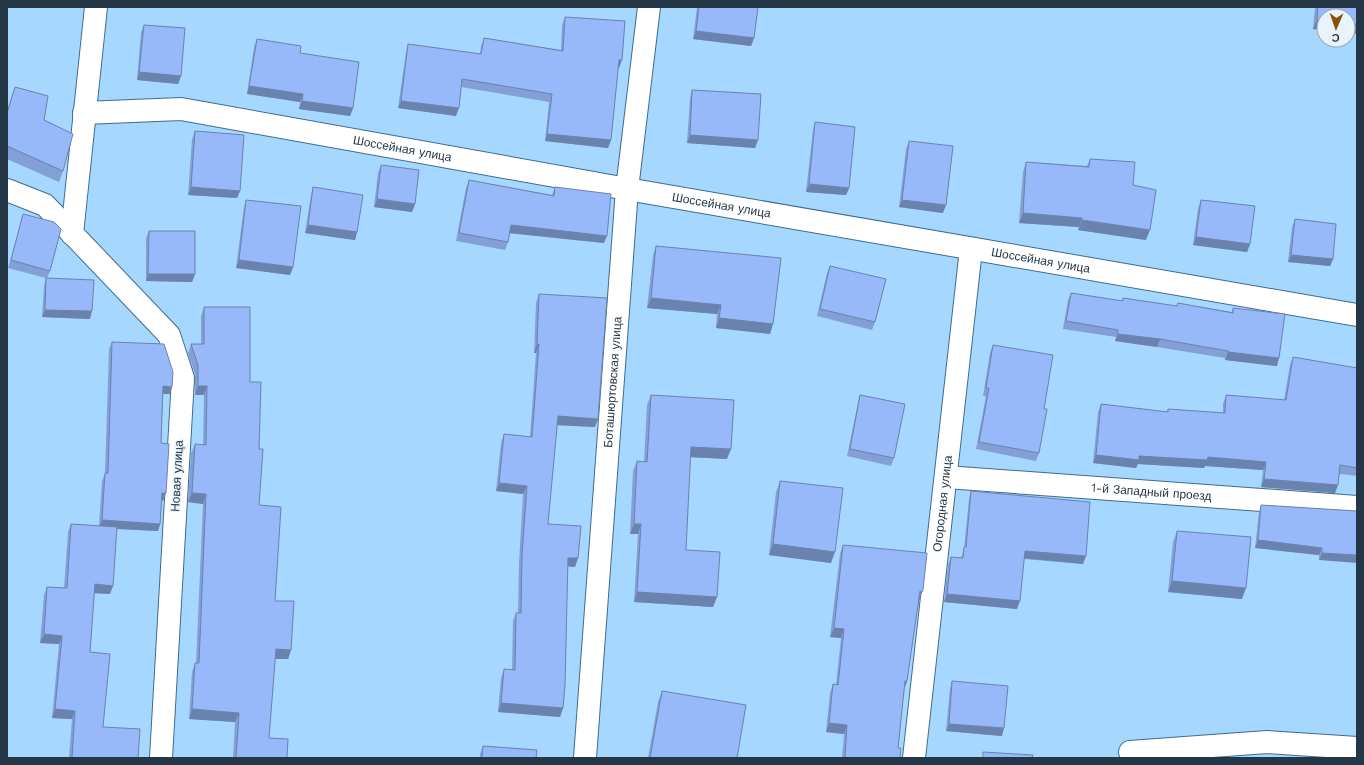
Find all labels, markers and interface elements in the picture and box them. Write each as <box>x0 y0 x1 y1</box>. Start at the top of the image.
north arrow <box>1316 8 1356 48</box>
text: С <box>1331 31 1340 44</box>
street label: Шоссейная улица <box>352 133 453 164</box>
street label: Шоссейная улица <box>671 190 772 221</box>
street label: Шоссейная улица <box>990 245 1091 276</box>
street label: Боташюртовская улица <box>601 316 625 448</box>
street label: Новая улица <box>168 439 186 512</box>
street label: Огородная улица <box>930 454 955 553</box>
street label: 1-й Западный проезд <box>1091 481 1212 503</box>

